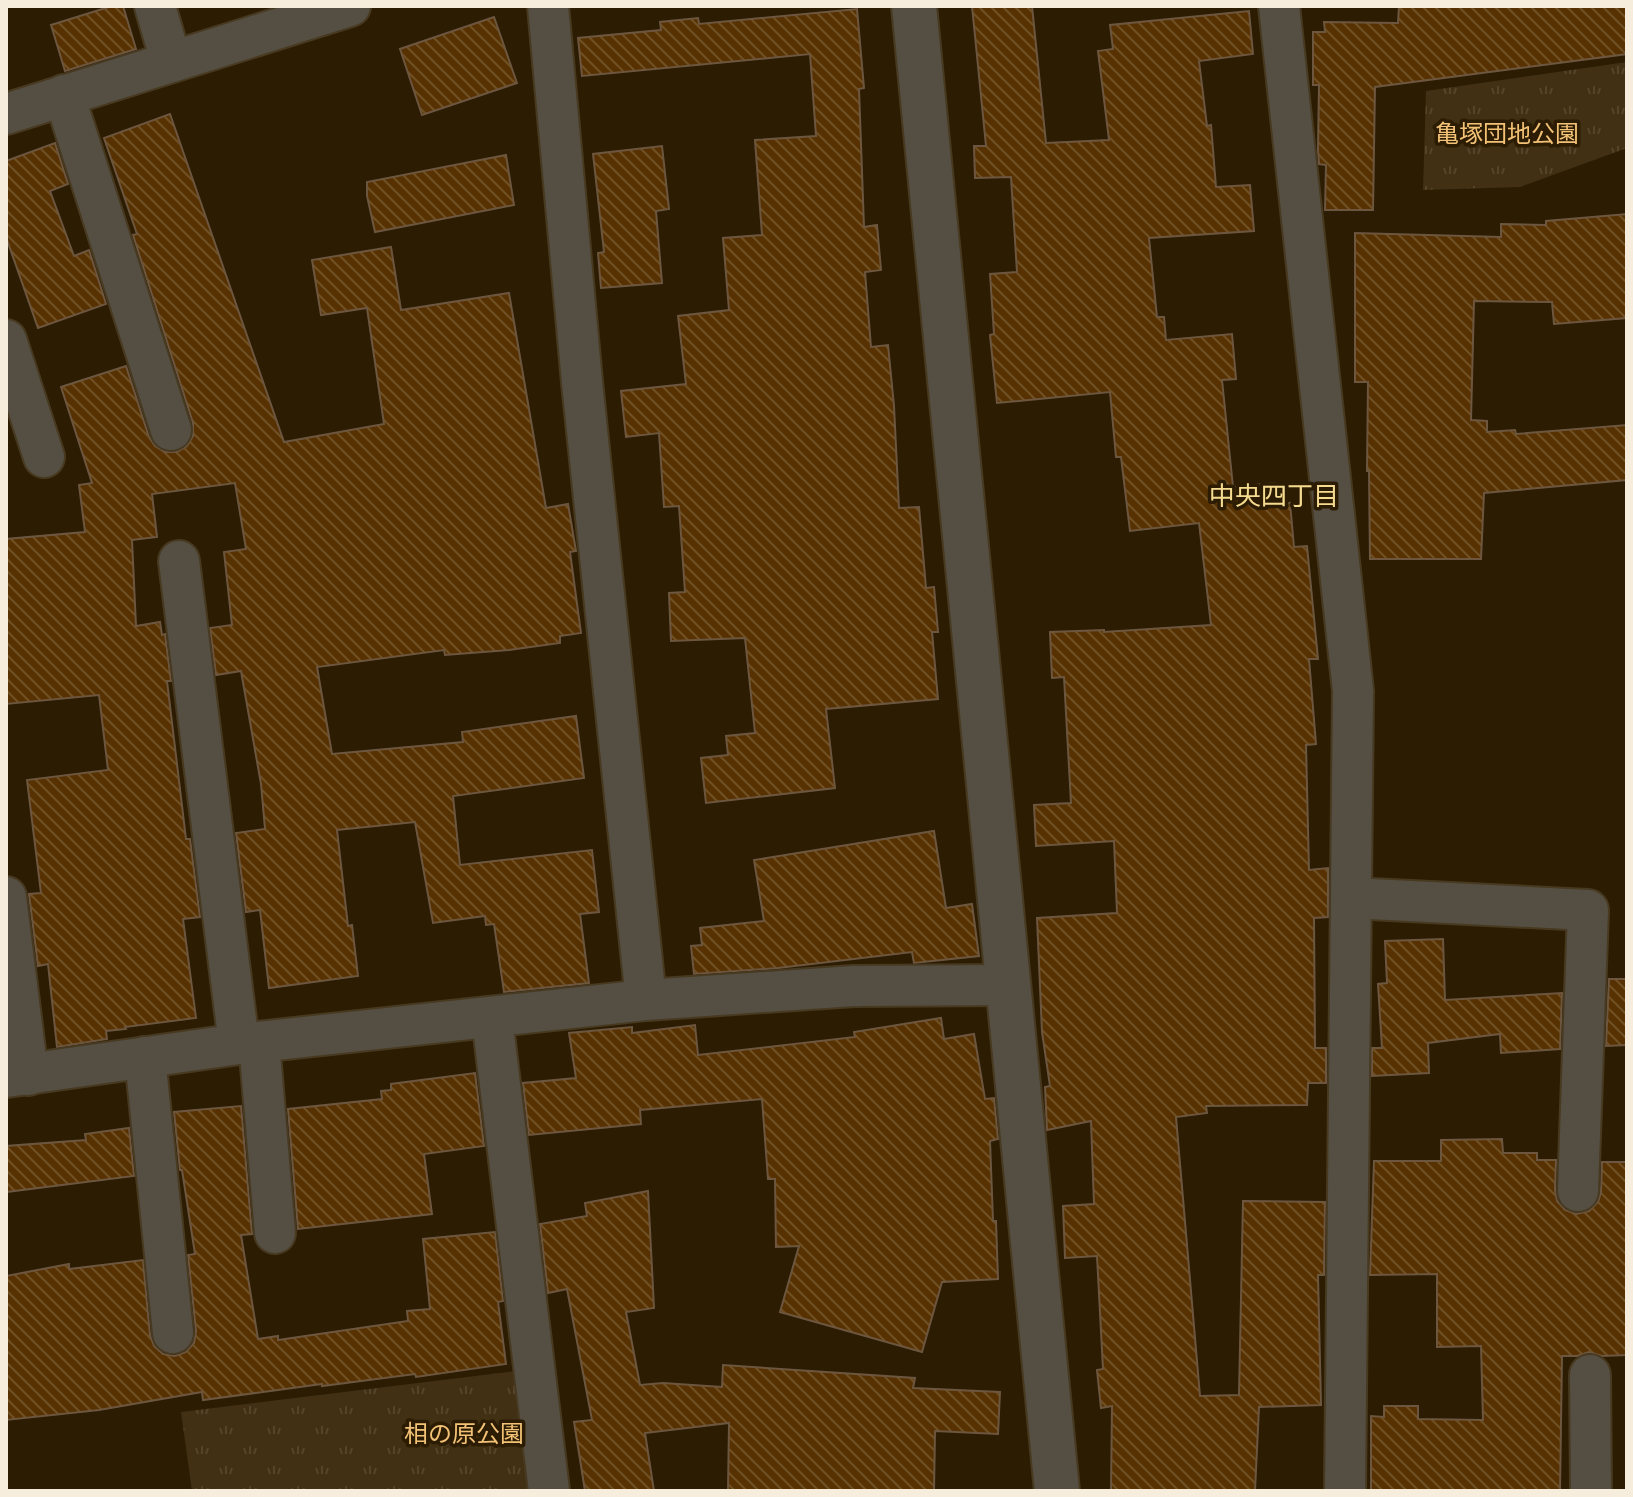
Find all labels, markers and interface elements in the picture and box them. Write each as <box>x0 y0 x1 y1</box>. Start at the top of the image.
park label: 亀塚団地公園 <box>1435 117 1579 149</box>
district label: 中央四丁目 <box>1209 478 1339 512</box>
park label: 相の原公園 <box>404 1417 524 1449</box>

